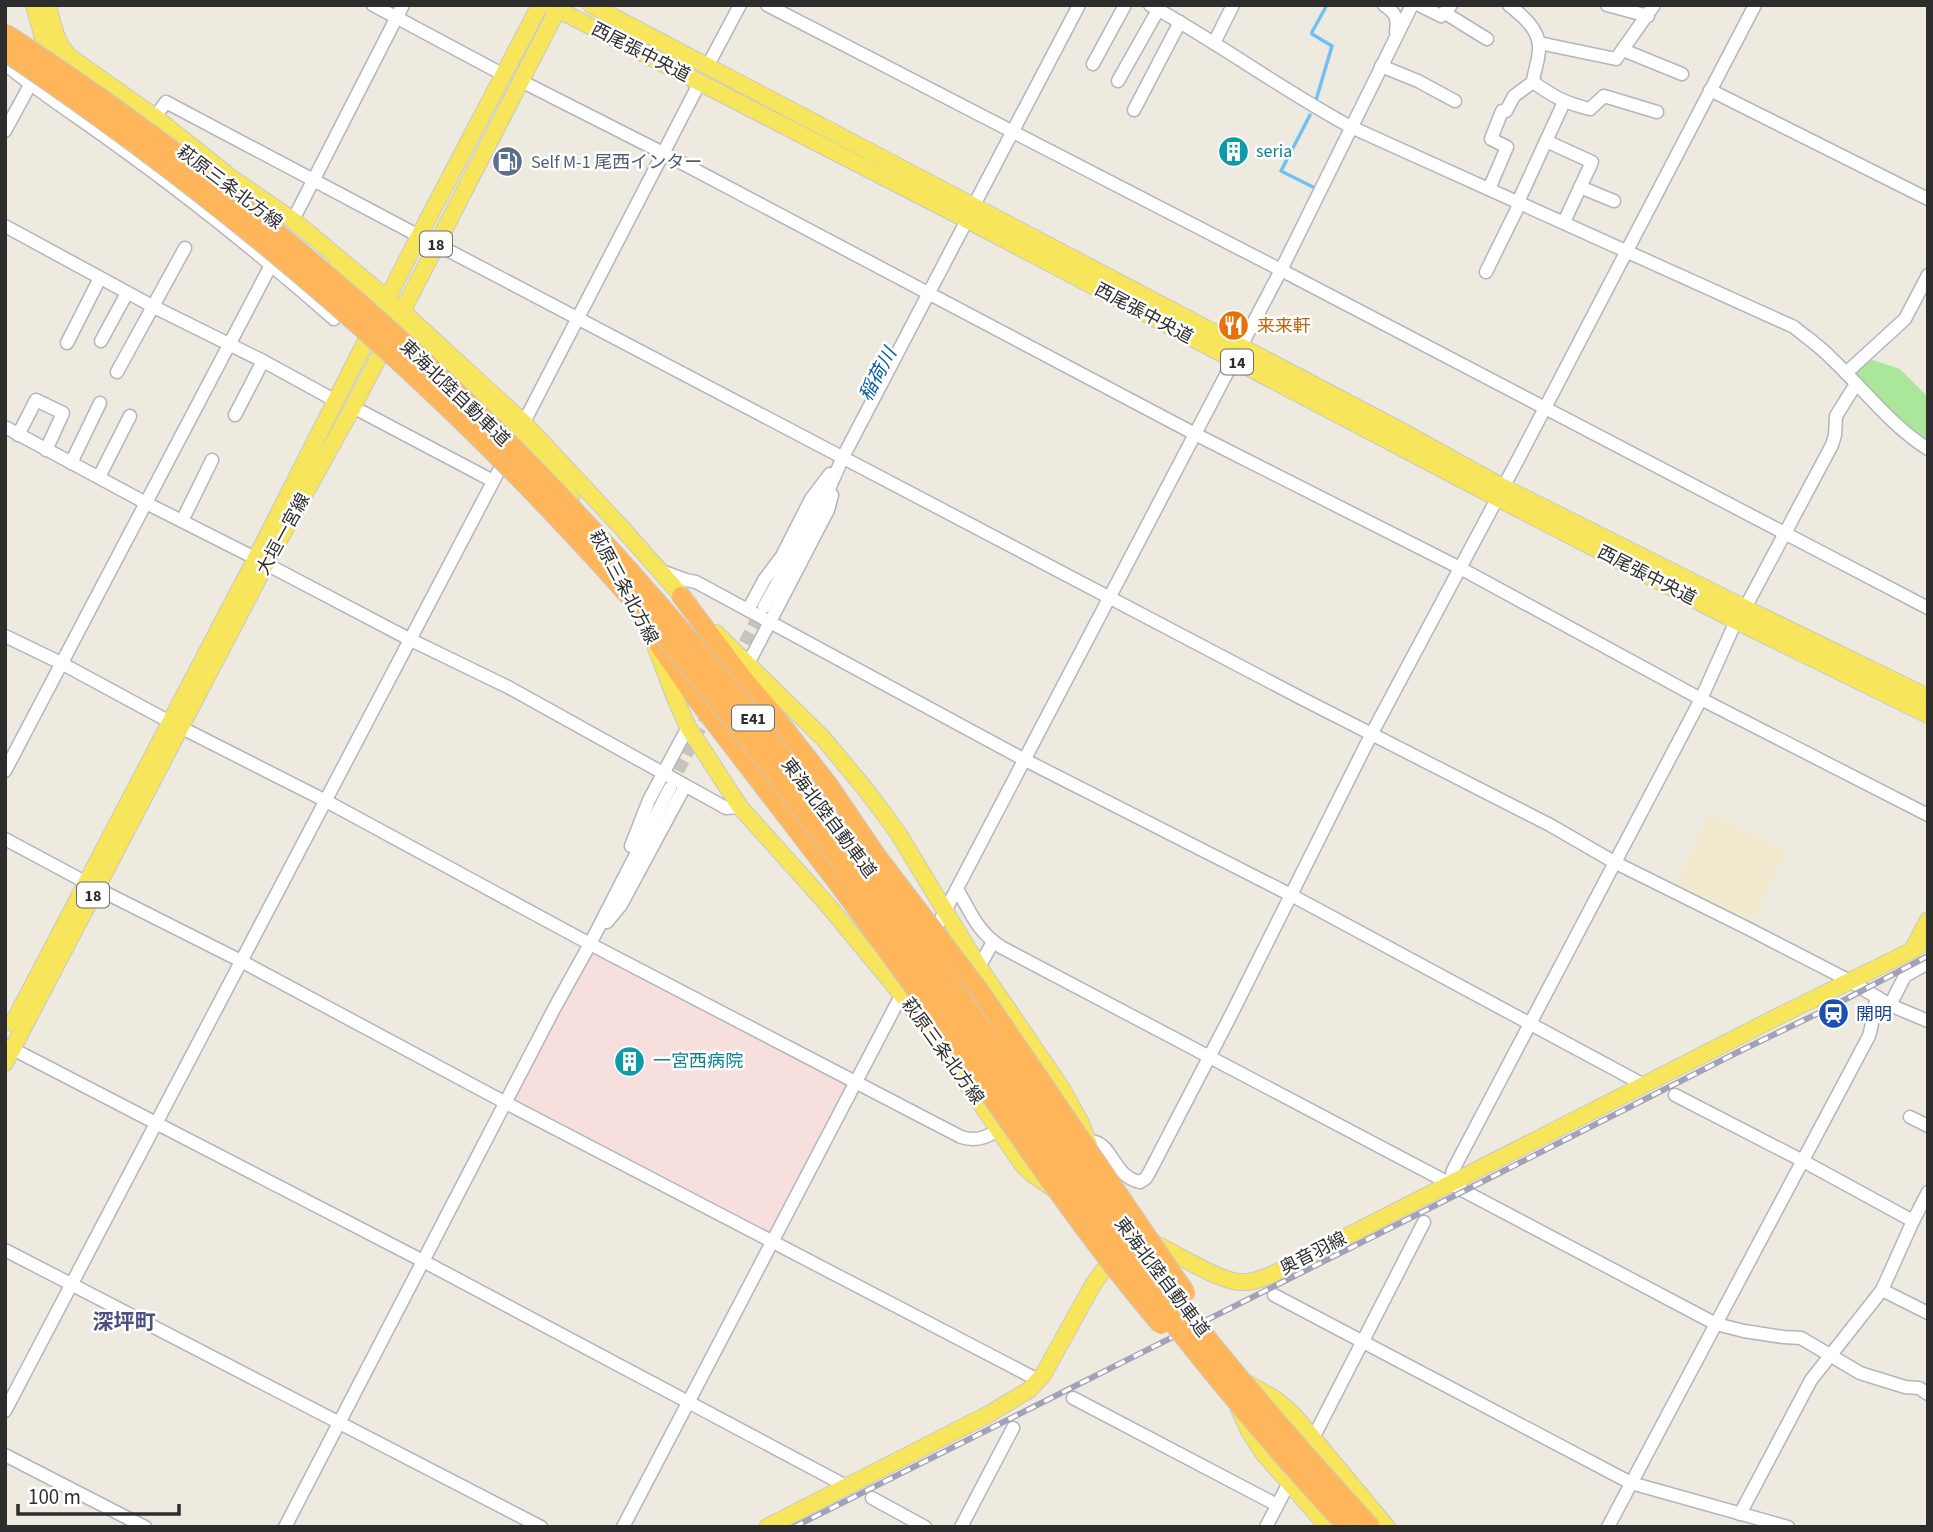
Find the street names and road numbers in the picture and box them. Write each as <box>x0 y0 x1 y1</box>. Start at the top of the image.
street label: 西尾張中央道 <box>587 17 695 88</box>
street label: 萩原三条北方線 <box>172 140 288 235</box>
road number: 18 <box>420 232 452 256</box>
street label: 西尾張中央道 <box>1090 277 1197 350</box>
street label: 東海北陸自動車道 <box>394 334 515 452</box>
road number: 14 <box>1221 350 1253 374</box>
street label: 大垣一宮線 <box>251 489 316 580</box>
street label: 萩原三条北方線 <box>583 526 664 649</box>
street label: 西尾張中央道 <box>1593 540 1701 611</box>
road number: E41 <box>732 706 774 730</box>
street label: 東海北陸自動車道 <box>775 753 882 883</box>
road number: 18 <box>77 882 109 908</box>
street label: 萩原三条北方線 <box>895 993 990 1110</box>
street label: 東海北陸自動車道 <box>1108 1212 1215 1342</box>
street label: 奥音羽線 <box>1275 1226 1351 1281</box>

